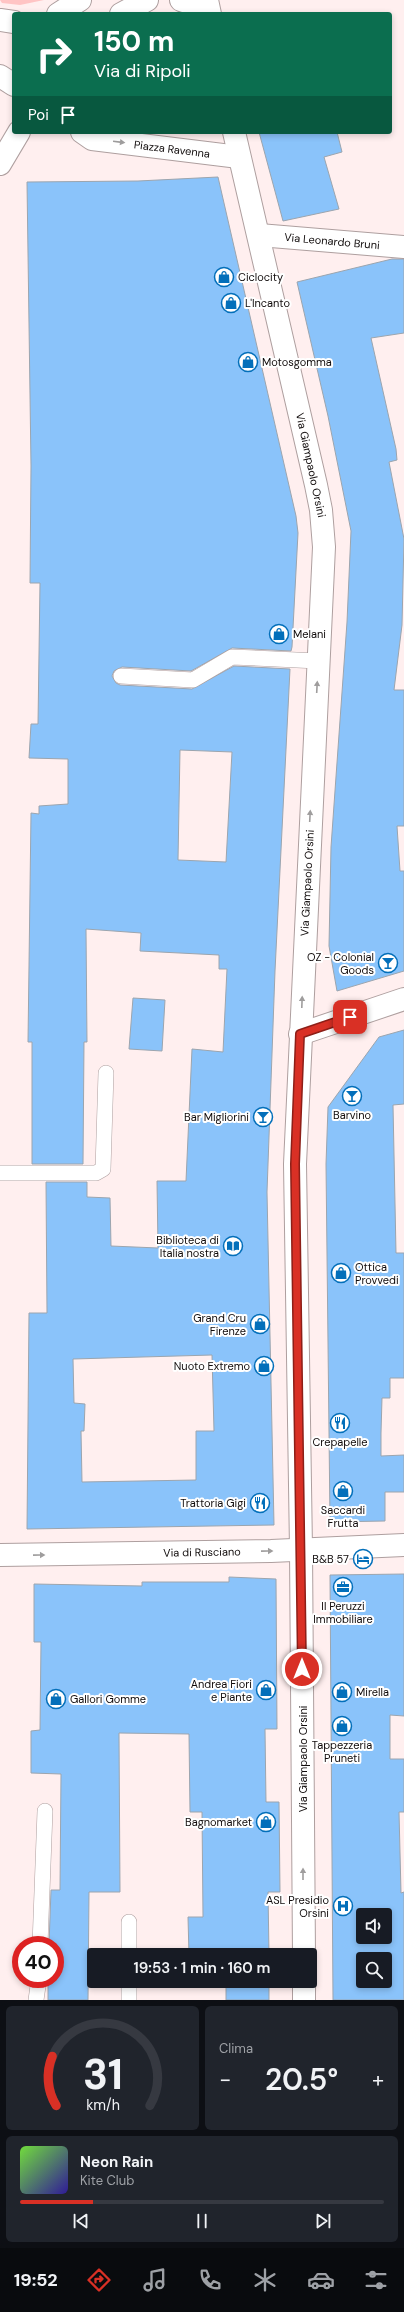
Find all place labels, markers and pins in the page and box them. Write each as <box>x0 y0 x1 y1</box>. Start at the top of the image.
shop icon: Ciclocity <box>213 266 235 288</box>
place label: Ciclocity <box>238 270 283 284</box>
shop icon: L'Incanto <box>220 292 242 314</box>
place label: L'Incanto <box>245 296 290 310</box>
shop icon: Motosgomma <box>237 351 259 373</box>
place label: Motosgomma <box>262 355 332 369</box>
shop icon: Melani <box>268 623 290 645</box>
place label: Melani <box>293 627 326 641</box>
place label: OZ - Colonial Goods <box>307 950 374 977</box>
bar icon: OZ - Colonial Goods <box>377 952 399 974</box>
pin <box>333 1000 367 1034</box>
bar icon: Barvino <box>341 1085 363 1107</box>
bar icon: Bar Migliorini <box>252 1106 274 1128</box>
place label: Barvino <box>333 1108 371 1122</box>
place label: Bar Migliorini <box>184 1110 249 1124</box>
place label: Biblioteca di Italia nostra <box>156 1233 219 1260</box>
library icon: Biblioteca di Italia nostra <box>222 1235 244 1257</box>
place label: Ottica Provvedi <box>355 1260 399 1287</box>
shop icon: Ottica Provvedi <box>330 1262 352 1284</box>
place label: Grand Cru Firenze <box>193 1311 246 1338</box>
shop icon: Grand Cru Firenze <box>249 1313 271 1335</box>
shop icon: Nuoto Extremo <box>253 1355 275 1377</box>
place label: Nuoto Extremo <box>174 1359 250 1373</box>
restaurant icon: Crepapelle <box>329 1412 351 1434</box>
place label: Crepapelle <box>312 1435 368 1449</box>
shop icon: Saccardi Frutta <box>332 1480 354 1502</box>
restaurant icon: Trattoria Gigi <box>249 1492 271 1514</box>
place label: Trattoria Gigi <box>180 1496 246 1510</box>
place label: Saccardi Frutta <box>321 1503 365 1530</box>
hotel icon: B&B 57 <box>352 1548 374 1570</box>
place label: B&B 57 <box>312 1552 349 1566</box>
office icon: Il Peruzzi Immobiliare <box>332 1576 354 1598</box>
place label: Il Peruzzi Immobiliare <box>313 1599 373 1626</box>
place label: Andrea Fiori e Piante <box>191 1677 252 1704</box>
shop icon: Andrea Fiori e Piante <box>255 1679 277 1701</box>
shop icon: Mirella <box>331 1681 353 1703</box>
place label: Mirella <box>356 1685 389 1699</box>
shop icon: Gallori Gomme <box>45 1688 67 1710</box>
place label: Gallori Gomme <box>70 1692 146 1706</box>
shop icon: Tappezzeria Pruneti <box>331 1715 353 1737</box>
place label: Tappezzeria Pruneti <box>312 1738 372 1765</box>
shop icon: Bagnomarket <box>255 1811 277 1833</box>
place label: Bagnomarket <box>185 1815 252 1829</box>
place label: ASL Presidio Orsini <box>266 1893 329 1920</box>
hospital icon: ASL Presidio Orsini <box>332 1895 354 1917</box>

